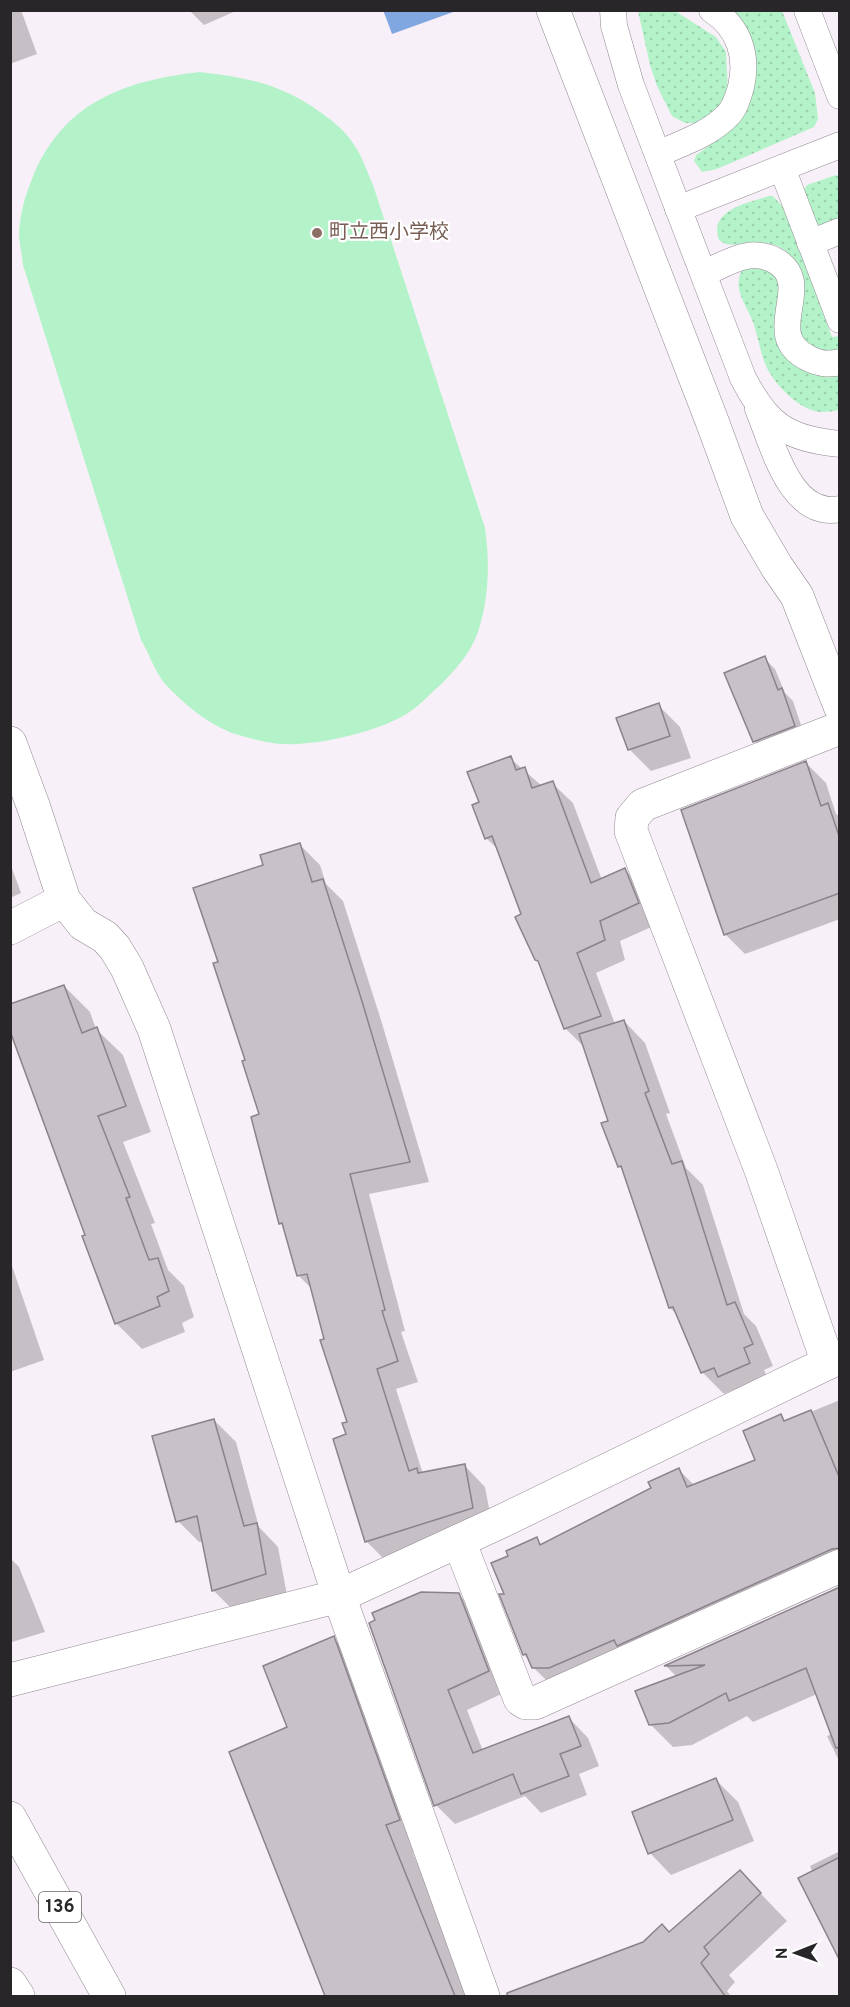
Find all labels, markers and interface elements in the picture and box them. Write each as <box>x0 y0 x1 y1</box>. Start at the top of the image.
place label: 町立西小学校 <box>329 220 449 246</box>
marker: 町立西小学校 <box>310 226 324 240</box>
road number: 136 <box>39 1892 81 1922</box>
north arrow <box>766 1923 826 1983</box>
text: N <box>773 1947 793 1959</box>

